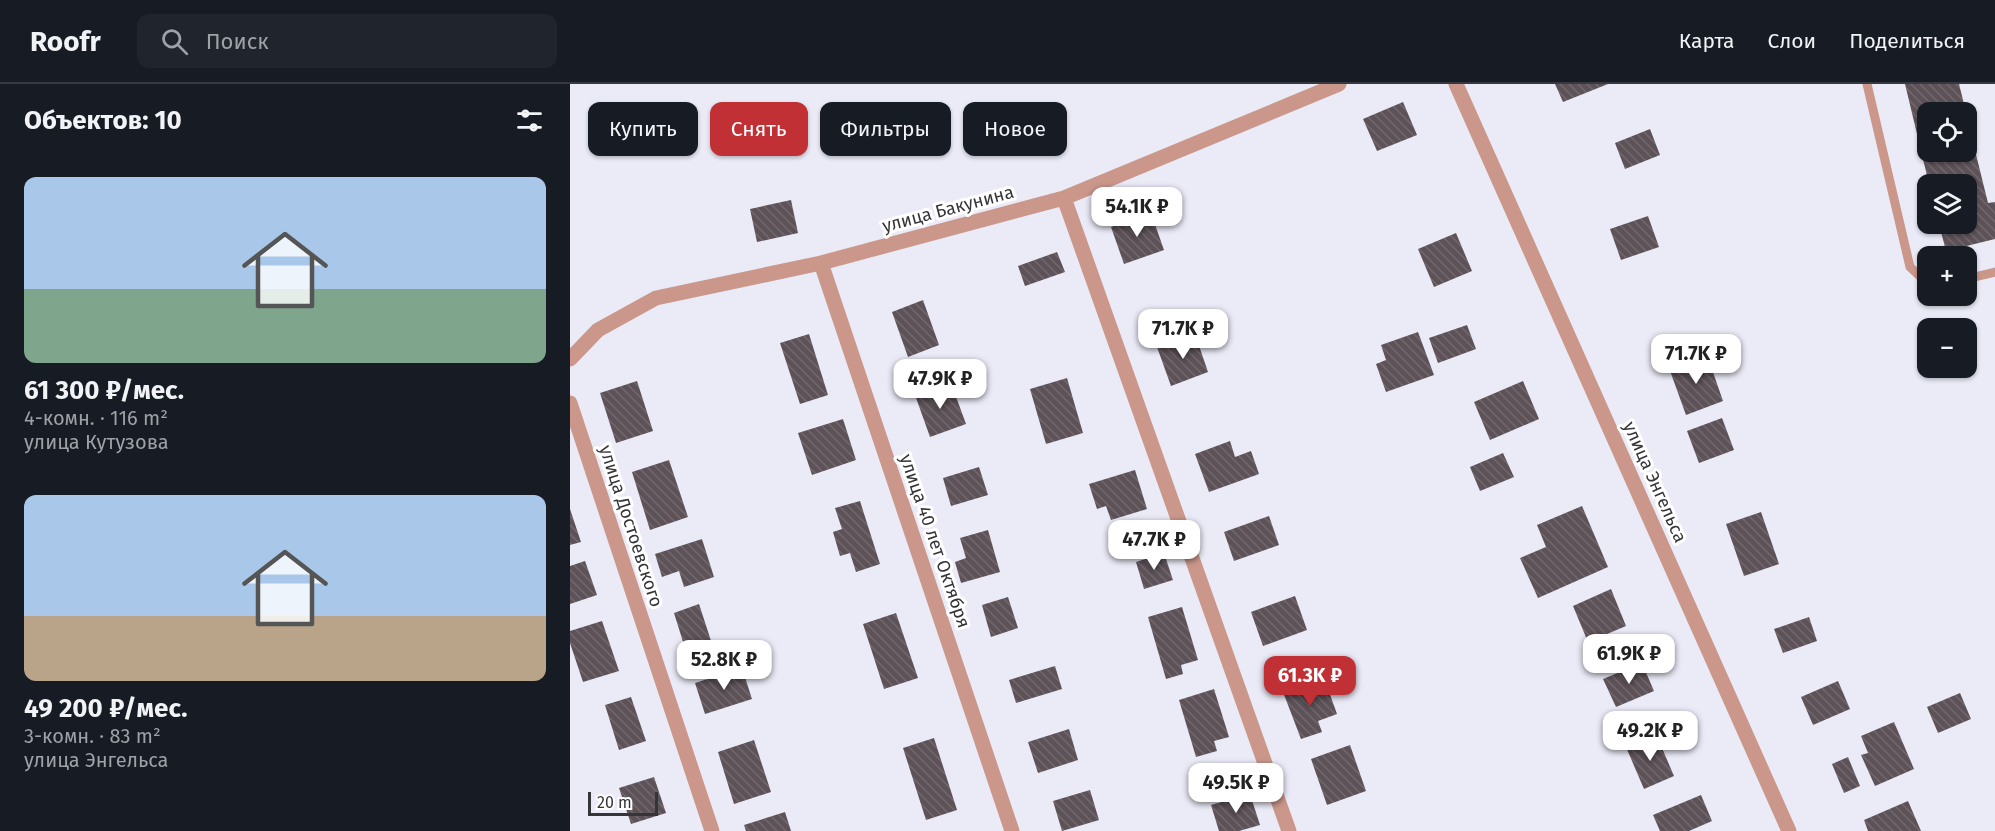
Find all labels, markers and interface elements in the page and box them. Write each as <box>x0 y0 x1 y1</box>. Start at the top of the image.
search box <box>137 14 557 68</box>
text: Roofr <box>30 25 101 58</box>
icon: search <box>158 25 191 58</box>
text: Поиск <box>206 28 269 55</box>
text: Карта <box>1679 28 1735 54</box>
text: Слои <box>1768 28 1816 54</box>
text: Поделиться <box>1849 28 1965 54</box>
chip: Купить <box>588 102 698 156</box>
chip: Снять <box>710 102 808 156</box>
chip: Фильтры <box>820 102 951 156</box>
chip: Новое <box>963 102 1067 156</box>
map controls <box>1917 102 1977 378</box>
button: locate <box>1917 102 1977 162</box>
icon: filters <box>513 104 546 137</box>
text: Объектов: 10 <box>24 105 182 136</box>
button: layers <box>1917 174 1977 234</box>
street label: улица Бакунина <box>880 181 1016 237</box>
pin: 54.1K ₽ <box>1082 187 1192 238</box>
text: 54.1K ₽ <box>1105 194 1169 218</box>
icon: home <box>231 216 339 324</box>
button: + <box>1917 246 1977 306</box>
pin: 71.7K ₽ <box>1128 309 1238 360</box>
text: 71.7K ₽ <box>1152 316 1214 340</box>
button: − <box>1917 318 1977 378</box>
pin: 71.7K ₽ <box>1641 334 1751 385</box>
text: 71.7K ₽ <box>1665 341 1727 365</box>
pin: 47.9K ₽ <box>885 359 995 410</box>
text: 47.9K ₽ <box>908 366 972 390</box>
text: 61 300 ₽/мес. <box>24 375 184 406</box>
text: 4-комн. · 116 m² <box>24 406 168 430</box>
street label: улица Энгельса <box>1619 418 1691 546</box>
text: улица Кутузова <box>24 430 169 454</box>
street label: улица Достоевского <box>594 442 668 610</box>
street label: улица 40 лет Октября <box>895 451 975 631</box>
pin: 47.7K ₽ <box>1099 520 1209 571</box>
text: 47.7K ₽ <box>1122 527 1186 551</box>
icon: home <box>231 534 339 642</box>
pin: 61.9K ₽ <box>1574 634 1684 685</box>
pin: 52.8K ₽ <box>669 640 779 691</box>
text: 61.9K ₽ <box>1597 641 1661 665</box>
text: 52.8K ₽ <box>691 647 757 671</box>
pin: 61.3K ₽ <box>1255 656 1365 707</box>
text: 61.3K ₽ <box>1278 663 1342 687</box>
text: 49 200 ₽/мес. <box>24 693 187 724</box>
pin: 49.2K ₽ <box>1595 711 1705 762</box>
text: 49.2K ₽ <box>1617 718 1683 742</box>
text: 3-комн. · 83 m² <box>24 724 161 748</box>
text: улица Энгельса <box>24 748 168 772</box>
pin: 49.5K ₽ <box>1181 763 1291 814</box>
text: 49.5K ₽ <box>1202 770 1270 794</box>
scale bar <box>588 789 658 816</box>
text: 20 m <box>597 793 632 812</box>

